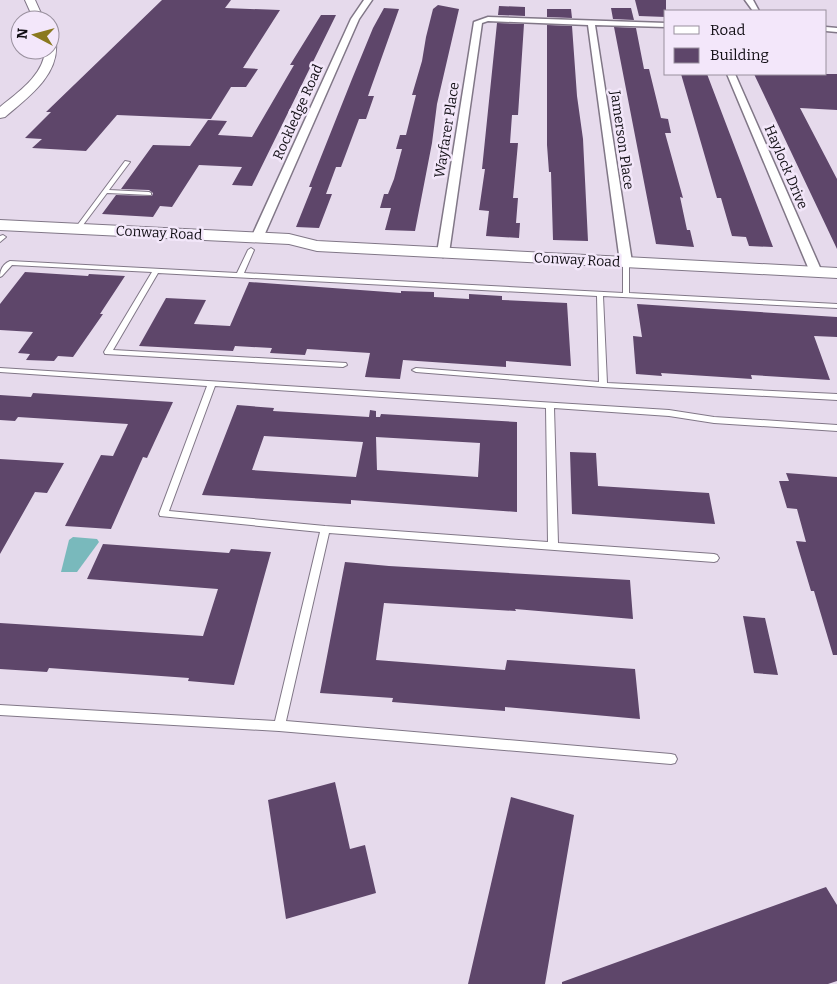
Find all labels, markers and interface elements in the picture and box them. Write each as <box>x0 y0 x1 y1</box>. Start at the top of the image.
north arrow <box>10 10 60 60</box>
legend <box>664 10 827 75</box>
text: Road <box>710 21 745 39</box>
text: N <box>14 27 32 40</box>
text: Building <box>710 46 769 64</box>
street label: Rockledge Road <box>269 62 327 162</box>
street label: Wayfarer Place <box>431 81 463 179</box>
street label: Jamerson Place <box>607 88 637 191</box>
street label: Haylock Drive <box>761 122 811 212</box>
street label: Conway Road <box>115 222 203 244</box>
street label: Conway Road <box>533 249 621 271</box>

